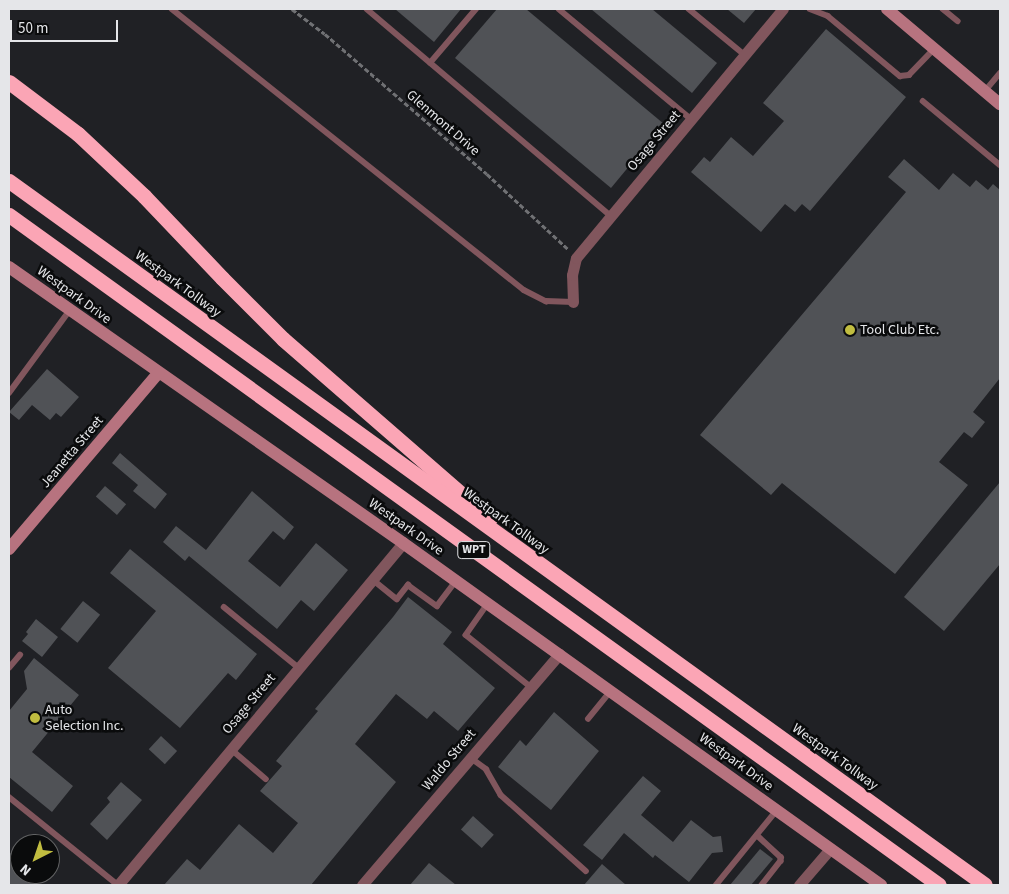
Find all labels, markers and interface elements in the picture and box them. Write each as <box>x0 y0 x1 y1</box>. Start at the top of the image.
scale bar <box>12 10 120 42</box>
text: 50 m <box>18 18 48 39</box>
street label: Glenmont Drive <box>403 87 483 159</box>
street label: Osage Street <box>624 107 684 175</box>
street label: Westpark Tollway <box>132 247 224 321</box>
street label: Westpark Drive <box>34 262 114 328</box>
place label: Tool Club Etc. <box>860 322 939 338</box>
marker: Tool Club Etc. <box>844 324 856 336</box>
street label: Jeanetta Street <box>37 413 107 491</box>
street label: Westpark Tollway <box>460 484 552 558</box>
street label: Westpark Drive <box>365 495 447 559</box>
road number: WPT <box>456 540 492 560</box>
street label: Osage Street <box>219 670 279 738</box>
place label: Auto Selection Inc. <box>45 702 124 734</box>
marker: Auto Selection Inc. <box>29 712 41 724</box>
street label: Westpark Tollway <box>789 720 881 794</box>
street label: Waldo Street <box>419 726 479 794</box>
street label: Westpark Drive <box>696 729 776 795</box>
north arrow <box>10 834 60 884</box>
text: N <box>16 859 36 880</box>

